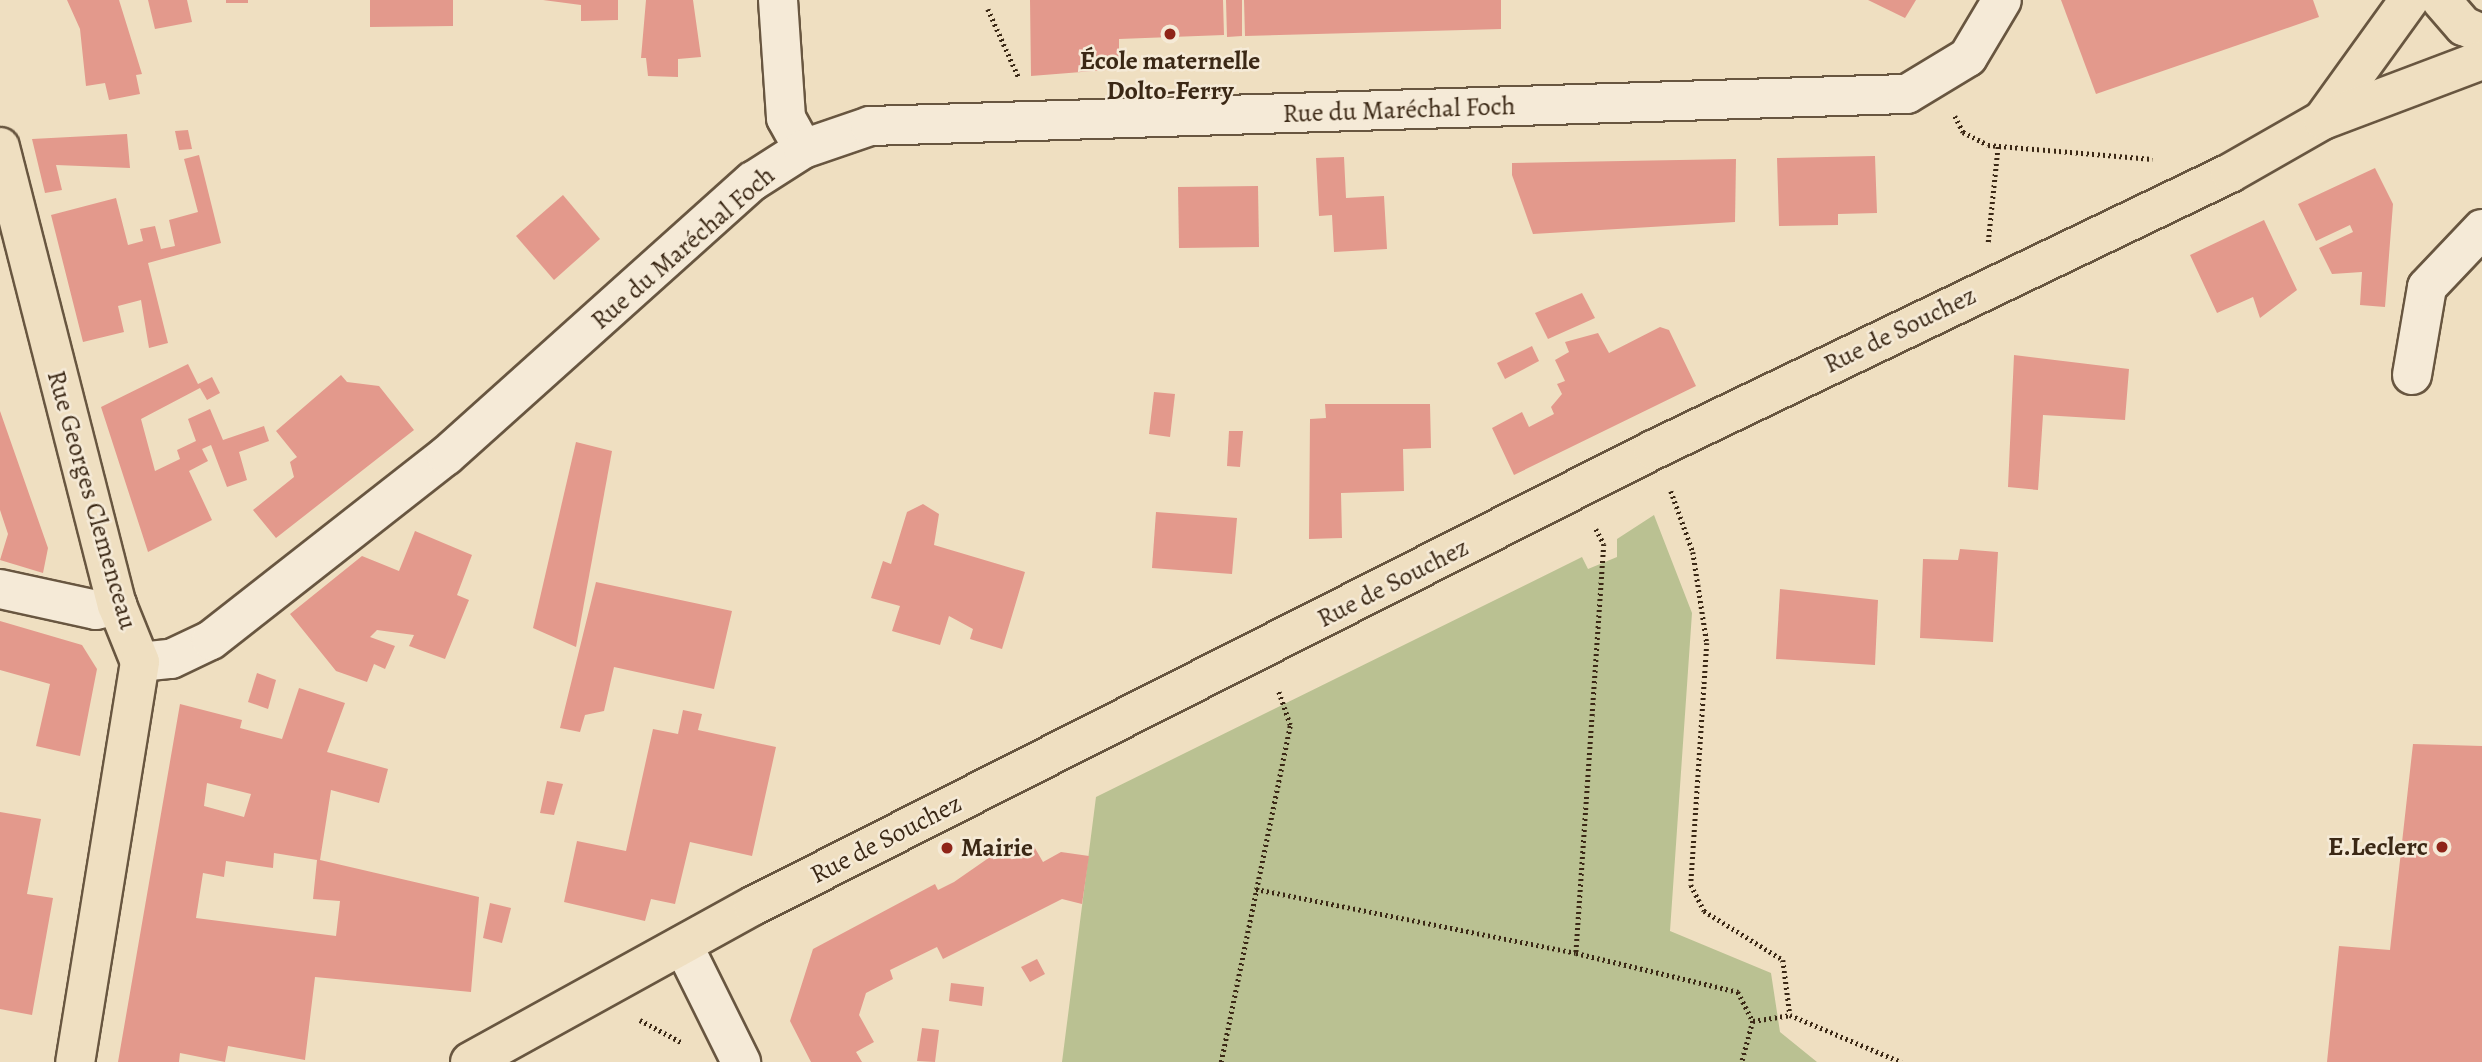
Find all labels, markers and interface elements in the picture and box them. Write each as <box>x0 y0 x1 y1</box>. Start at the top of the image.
marker: École maternelle Dolto-Ferry <box>1162 26 1178 42</box>
place label: École maternelle Dolto-Ferry <box>1080 45 1260 106</box>
street label: Rue du Maréchal Foch <box>1282 90 1516 130</box>
street label: Rue du Maréchal Foch <box>585 160 781 336</box>
street label: Rue de Souchez <box>1819 280 1981 380</box>
street label: Rue Georges Clemenceau <box>40 367 144 633</box>
street label: Rue de Souchez <box>1312 532 1474 634</box>
street label: Rue de Souchez <box>805 788 967 890</box>
place label: E.Leclerc <box>2328 831 2428 863</box>
place label: Mairie <box>961 832 1033 864</box>
marker: E.Leclerc <box>2434 839 2450 855</box>
marker: Mairie <box>939 840 955 856</box>

